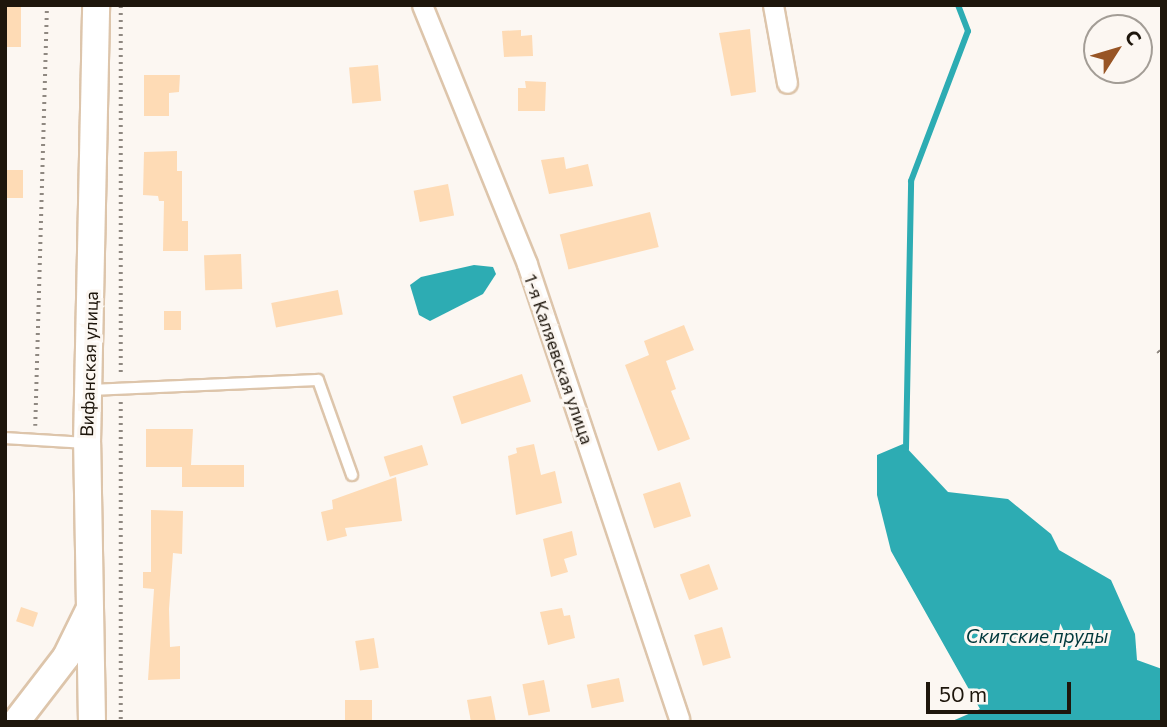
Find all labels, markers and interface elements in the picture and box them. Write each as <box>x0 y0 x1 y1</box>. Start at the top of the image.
north arrow <box>1083 14 1153 84</box>
text: С <box>1120 25 1147 49</box>
street label: 1-я Каляевская улица <box>520 271 598 447</box>
street label: Вифанская улица <box>76 291 102 437</box>
water label: Скитские пруды <box>966 625 1108 647</box>
scale bar <box>929 668 1074 712</box>
text: 50 m <box>939 681 987 706</box>

